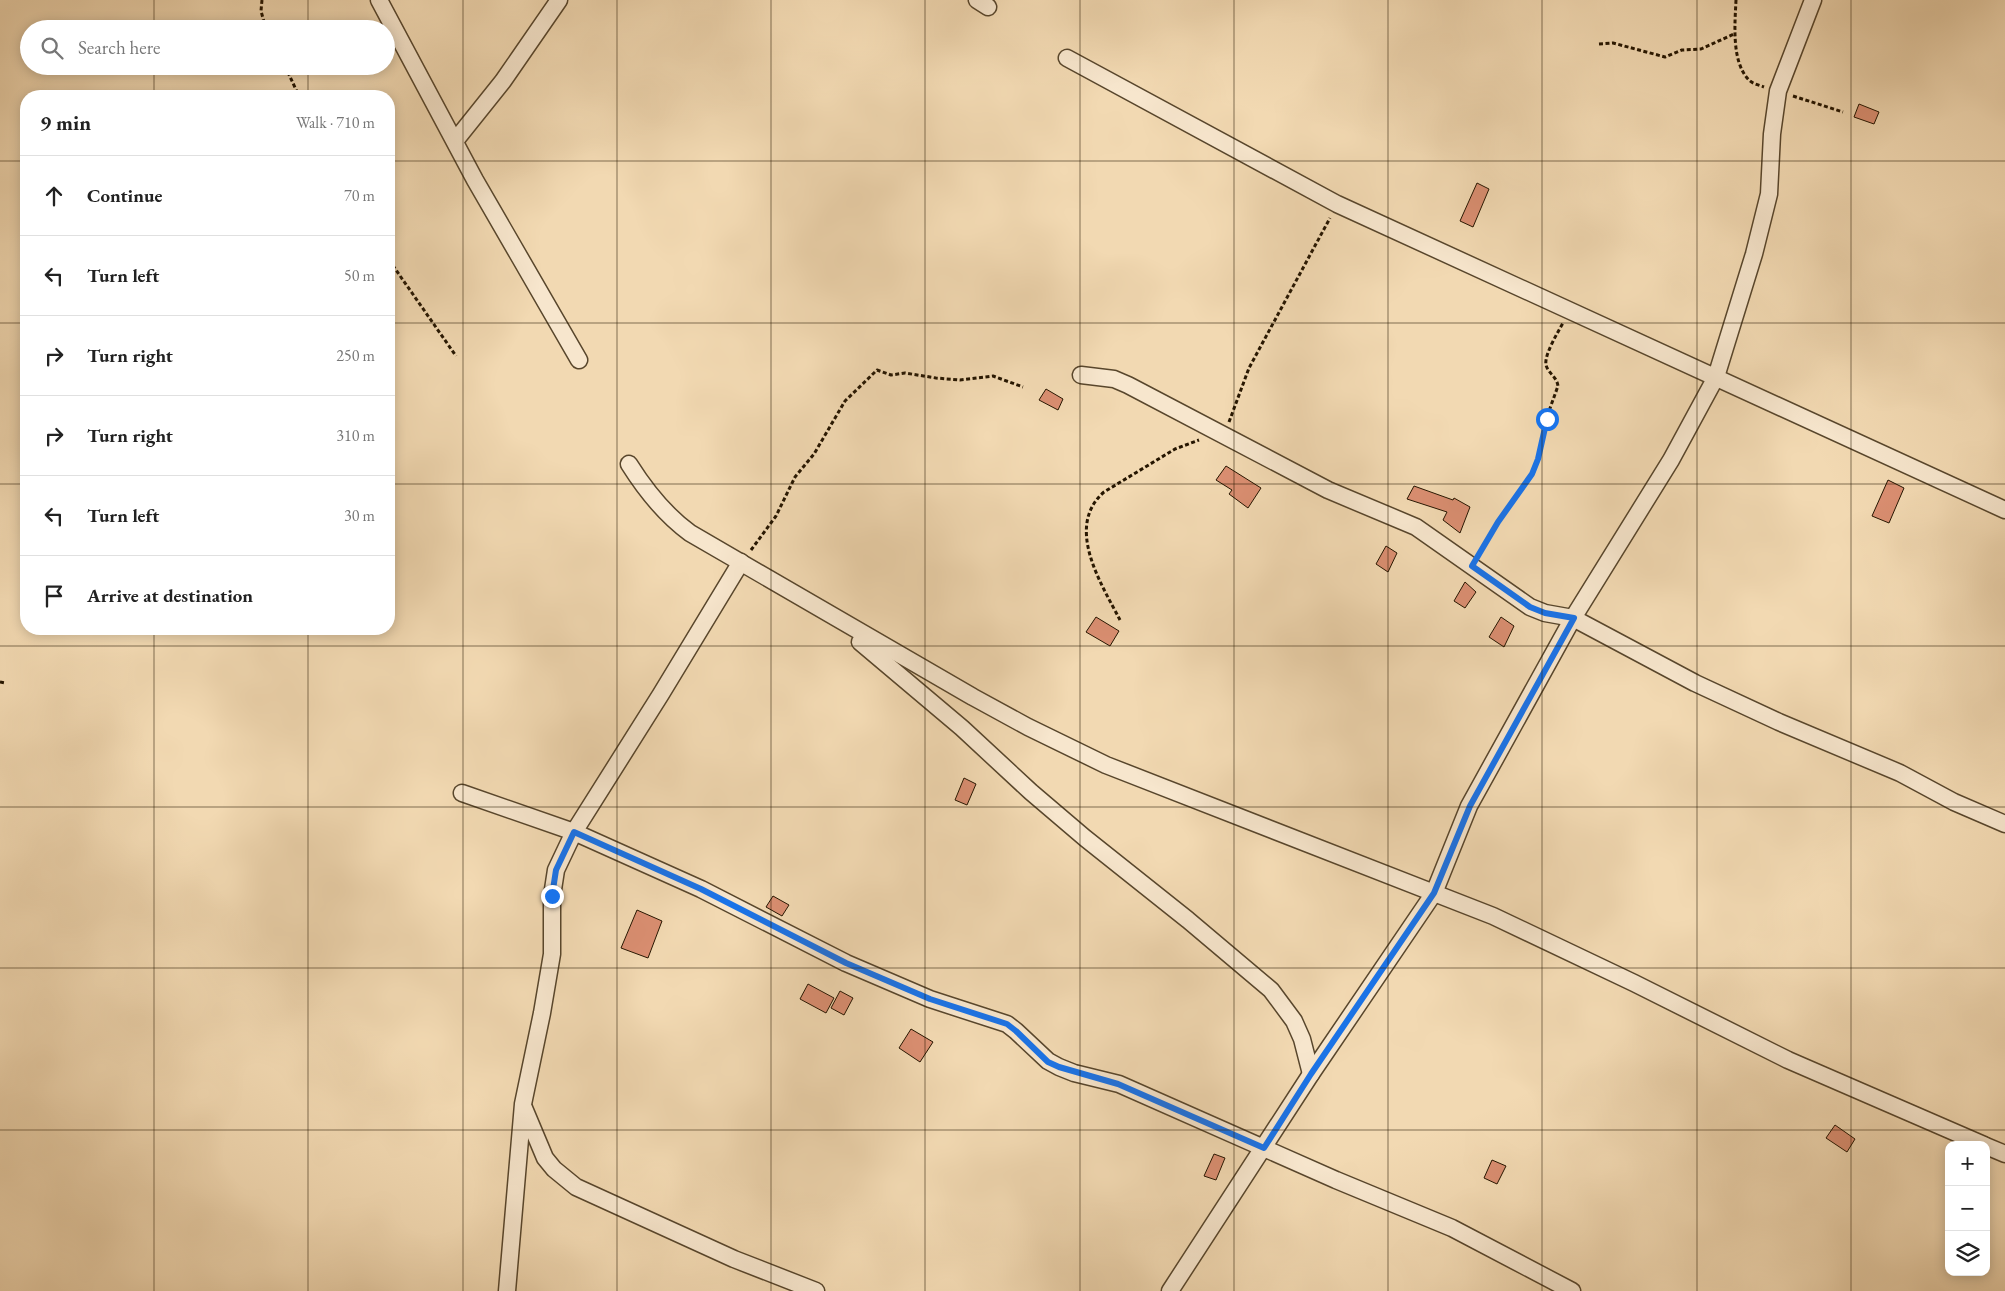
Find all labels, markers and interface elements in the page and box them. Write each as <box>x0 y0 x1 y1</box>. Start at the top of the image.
search box <box>20 20 395 75</box>
icon: search <box>38 34 66 62</box>
text: Search here <box>78 35 160 60</box>
text: 9 min <box>40 109 91 136</box>
text: Walk · 710 m <box>296 112 375 133</box>
icon: ahead <box>40 182 68 210</box>
text: Continue <box>87 183 162 208</box>
text: 70 m <box>344 185 375 206</box>
icon: left <box>40 262 68 290</box>
text: Turn left <box>87 263 159 288</box>
text: 50 m <box>344 265 375 286</box>
icon: right <box>40 342 68 370</box>
text: Turn right <box>87 343 173 368</box>
text: 250 m <box>336 345 375 366</box>
route start <box>1536 408 1559 431</box>
icon: right <box>40 422 68 450</box>
text: Turn right <box>87 423 173 448</box>
text: 310 m <box>336 425 375 446</box>
icon: left <box>40 502 68 530</box>
text: Turn left <box>87 503 159 528</box>
text: 30 m <box>344 505 375 526</box>
icon: arrive <box>40 582 68 610</box>
text: Arrive at destination <box>87 583 253 608</box>
route end <box>541 885 564 908</box>
map controls <box>1945 1141 1990 1276</box>
button: + <box>1945 1141 1990 1186</box>
button: − <box>1945 1186 1990 1231</box>
button: layers <box>1945 1231 1990 1276</box>

